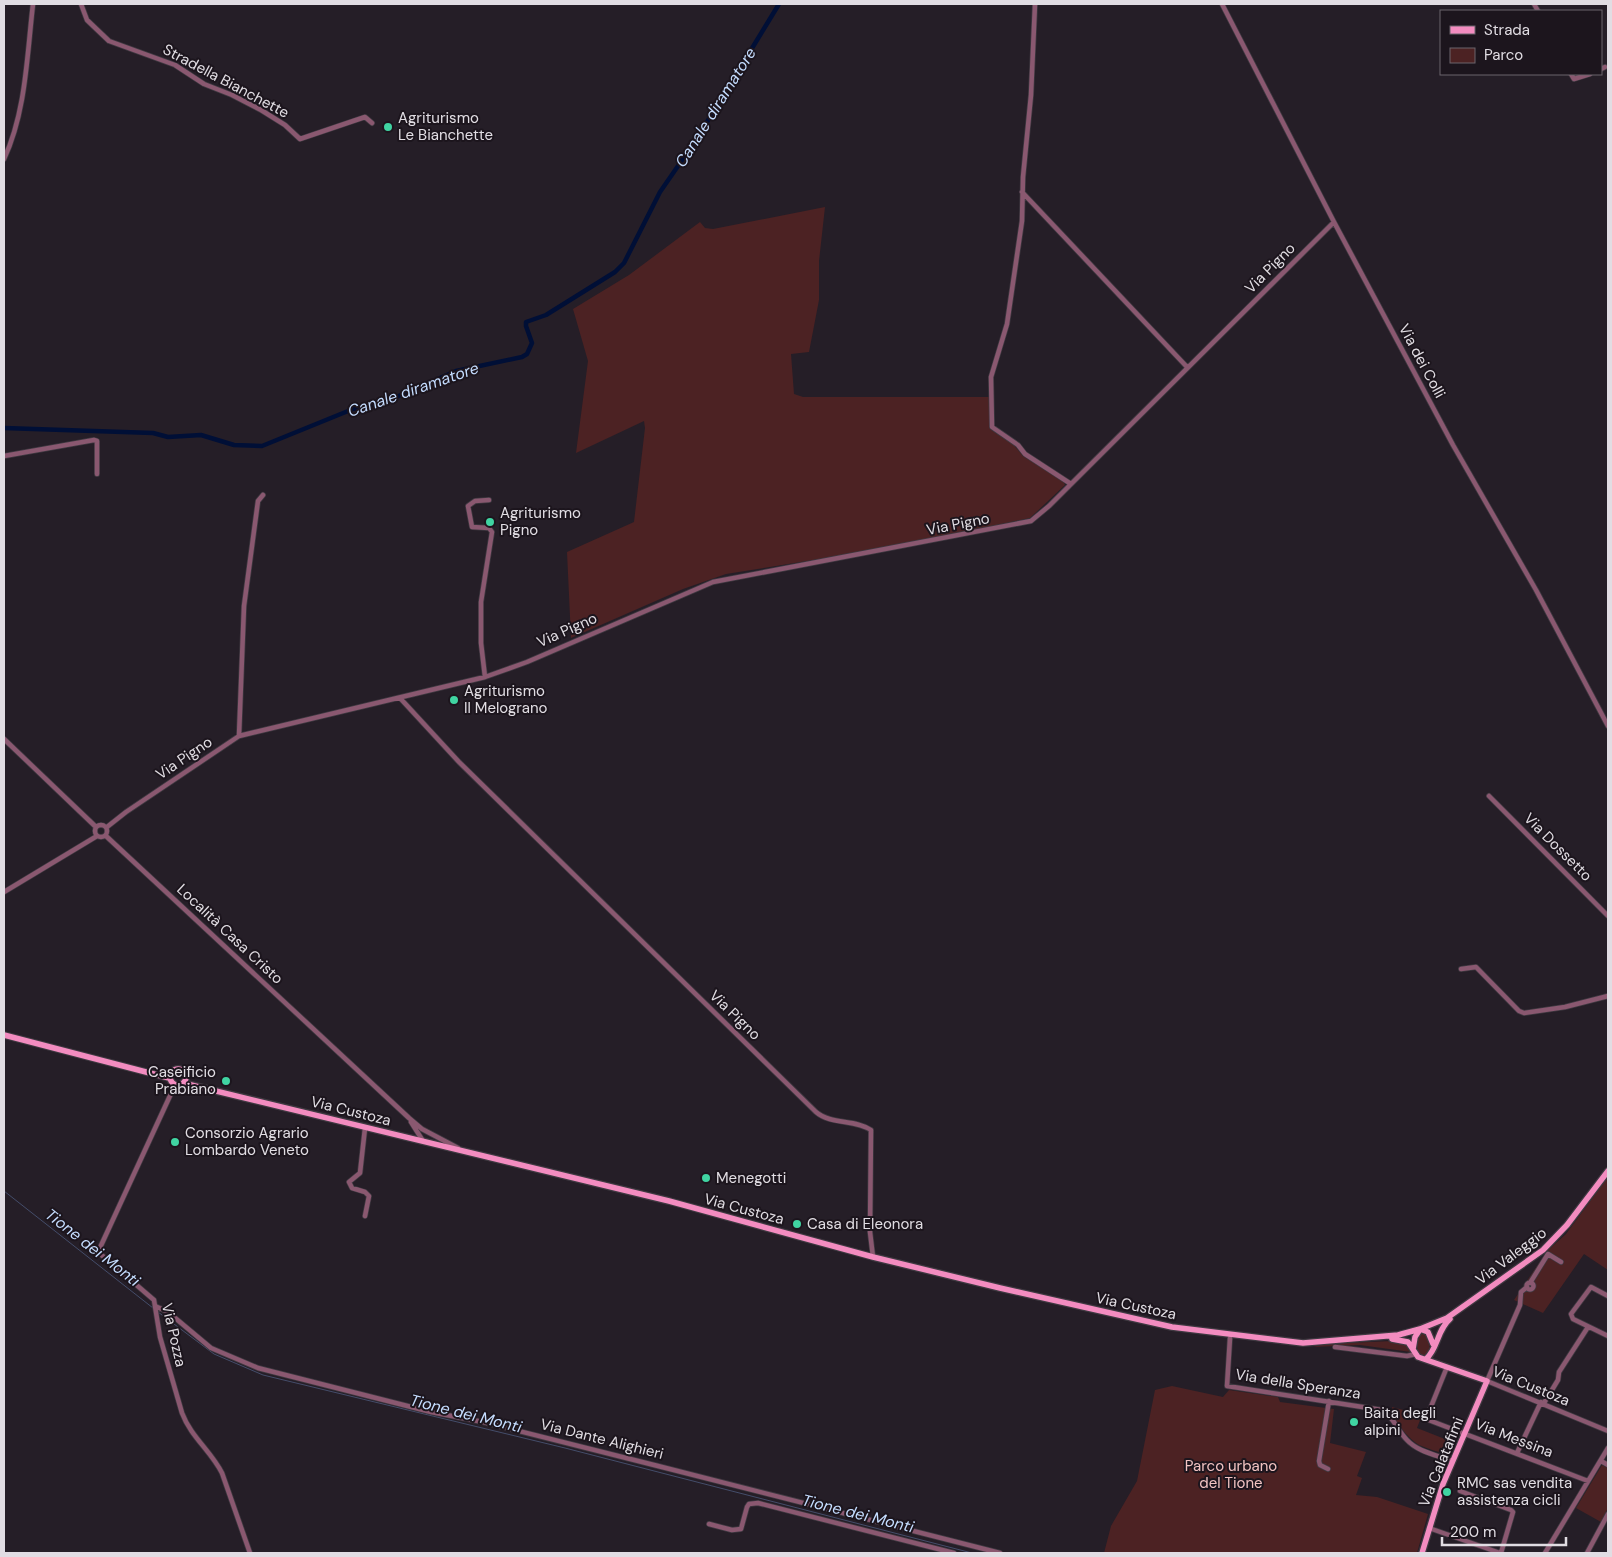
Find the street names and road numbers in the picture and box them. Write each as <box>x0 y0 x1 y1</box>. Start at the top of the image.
street label: Stradella Bianchette <box>159 39 293 123</box>
street label: Via Pigno <box>1240 238 1300 298</box>
street label: Via dei Colli <box>1394 320 1450 402</box>
street label: Via Pigno <box>925 508 991 540</box>
street label: Via Pigno <box>534 608 600 652</box>
street label: Via Pigno <box>152 732 216 784</box>
street label: Via Dossetto <box>1520 809 1597 886</box>
street label: Località Casa Cristo <box>173 879 288 989</box>
street label: Via Pigno <box>705 986 765 1044</box>
street label: Via Custoza <box>309 1091 393 1131</box>
street label: Via Custoza <box>702 1189 786 1229</box>
street label: Via Valeggio <box>1471 1223 1551 1289</box>
street label: Via Custoza <box>1094 1288 1178 1324</box>
street label: Via Pozza <box>157 1301 191 1369</box>
street label: Via Custoza <box>1489 1361 1573 1411</box>
street label: Via della Speranza <box>1234 1364 1362 1404</box>
street label: Via Dante Alighieri <box>538 1414 666 1464</box>
street label: Via Calatafimi <box>1414 1414 1468 1510</box>
street label: Via Messina <box>1472 1414 1556 1462</box>

